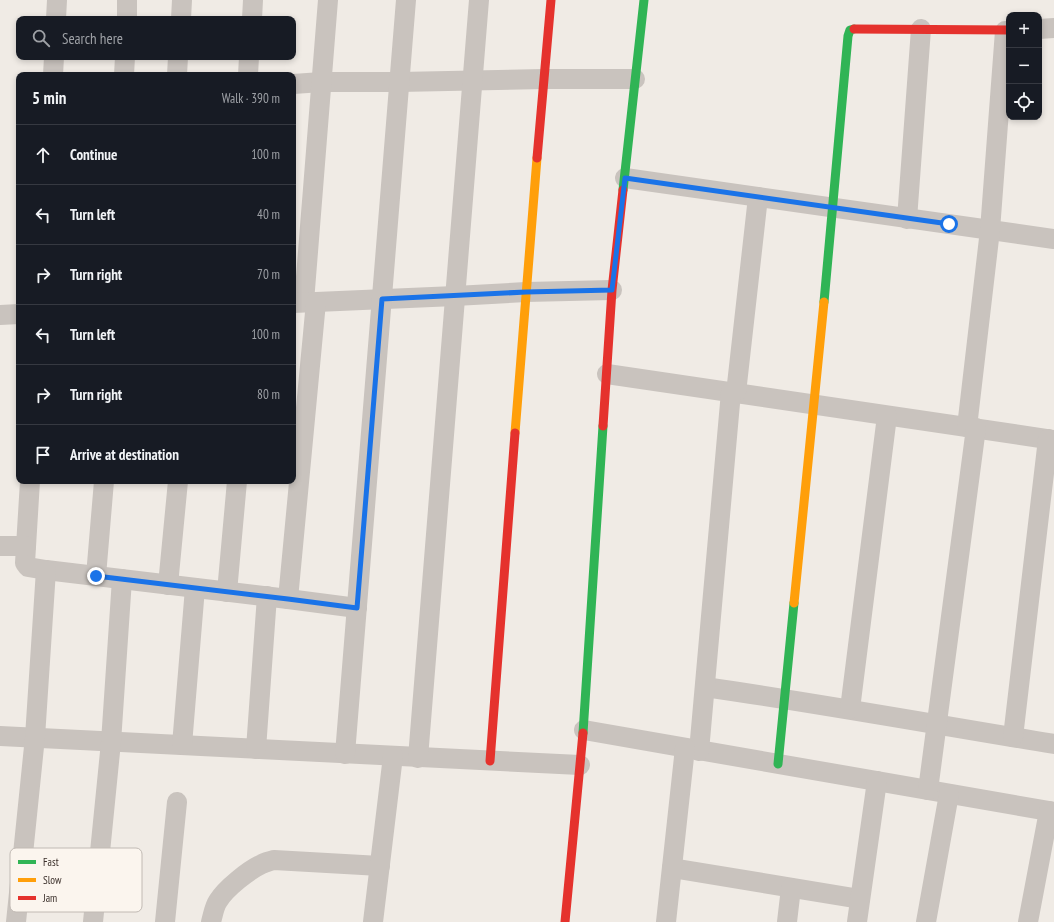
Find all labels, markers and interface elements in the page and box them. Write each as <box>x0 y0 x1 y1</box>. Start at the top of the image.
map controls <box>1006 12 1042 120</box>
button: + <box>1006 12 1042 48</box>
search box <box>16 16 296 60</box>
icon: search <box>30 27 52 49</box>
text: Search here <box>62 29 123 48</box>
button: − <box>1006 48 1042 84</box>
button: locate <box>1006 84 1042 120</box>
text: 5 min <box>32 87 66 109</box>
text: Walk · 390 m <box>222 90 280 107</box>
icon: ahead <box>32 144 54 166</box>
text: Continue <box>70 145 117 164</box>
text: 100 m <box>251 146 280 163</box>
icon: left <box>32 204 54 226</box>
text: Turn left <box>70 205 115 224</box>
text: 40 m <box>257 206 280 223</box>
route start <box>940 215 958 233</box>
icon: right <box>32 264 54 286</box>
text: Turn right <box>70 265 122 284</box>
text: 70 m <box>257 266 280 283</box>
icon: left <box>32 324 54 346</box>
text: Turn left <box>70 325 115 344</box>
text: 100 m <box>251 326 280 343</box>
icon: right <box>32 384 54 406</box>
text: Turn right <box>70 385 122 404</box>
text: 80 m <box>257 386 280 403</box>
icon: arrive <box>32 444 54 466</box>
text: Arrive at destination <box>70 445 179 464</box>
route end <box>87 567 105 585</box>
legend <box>10 848 142 912</box>
text: Fast <box>43 855 59 869</box>
text: Slow <box>43 873 62 887</box>
text: Jam <box>42 891 57 905</box>

